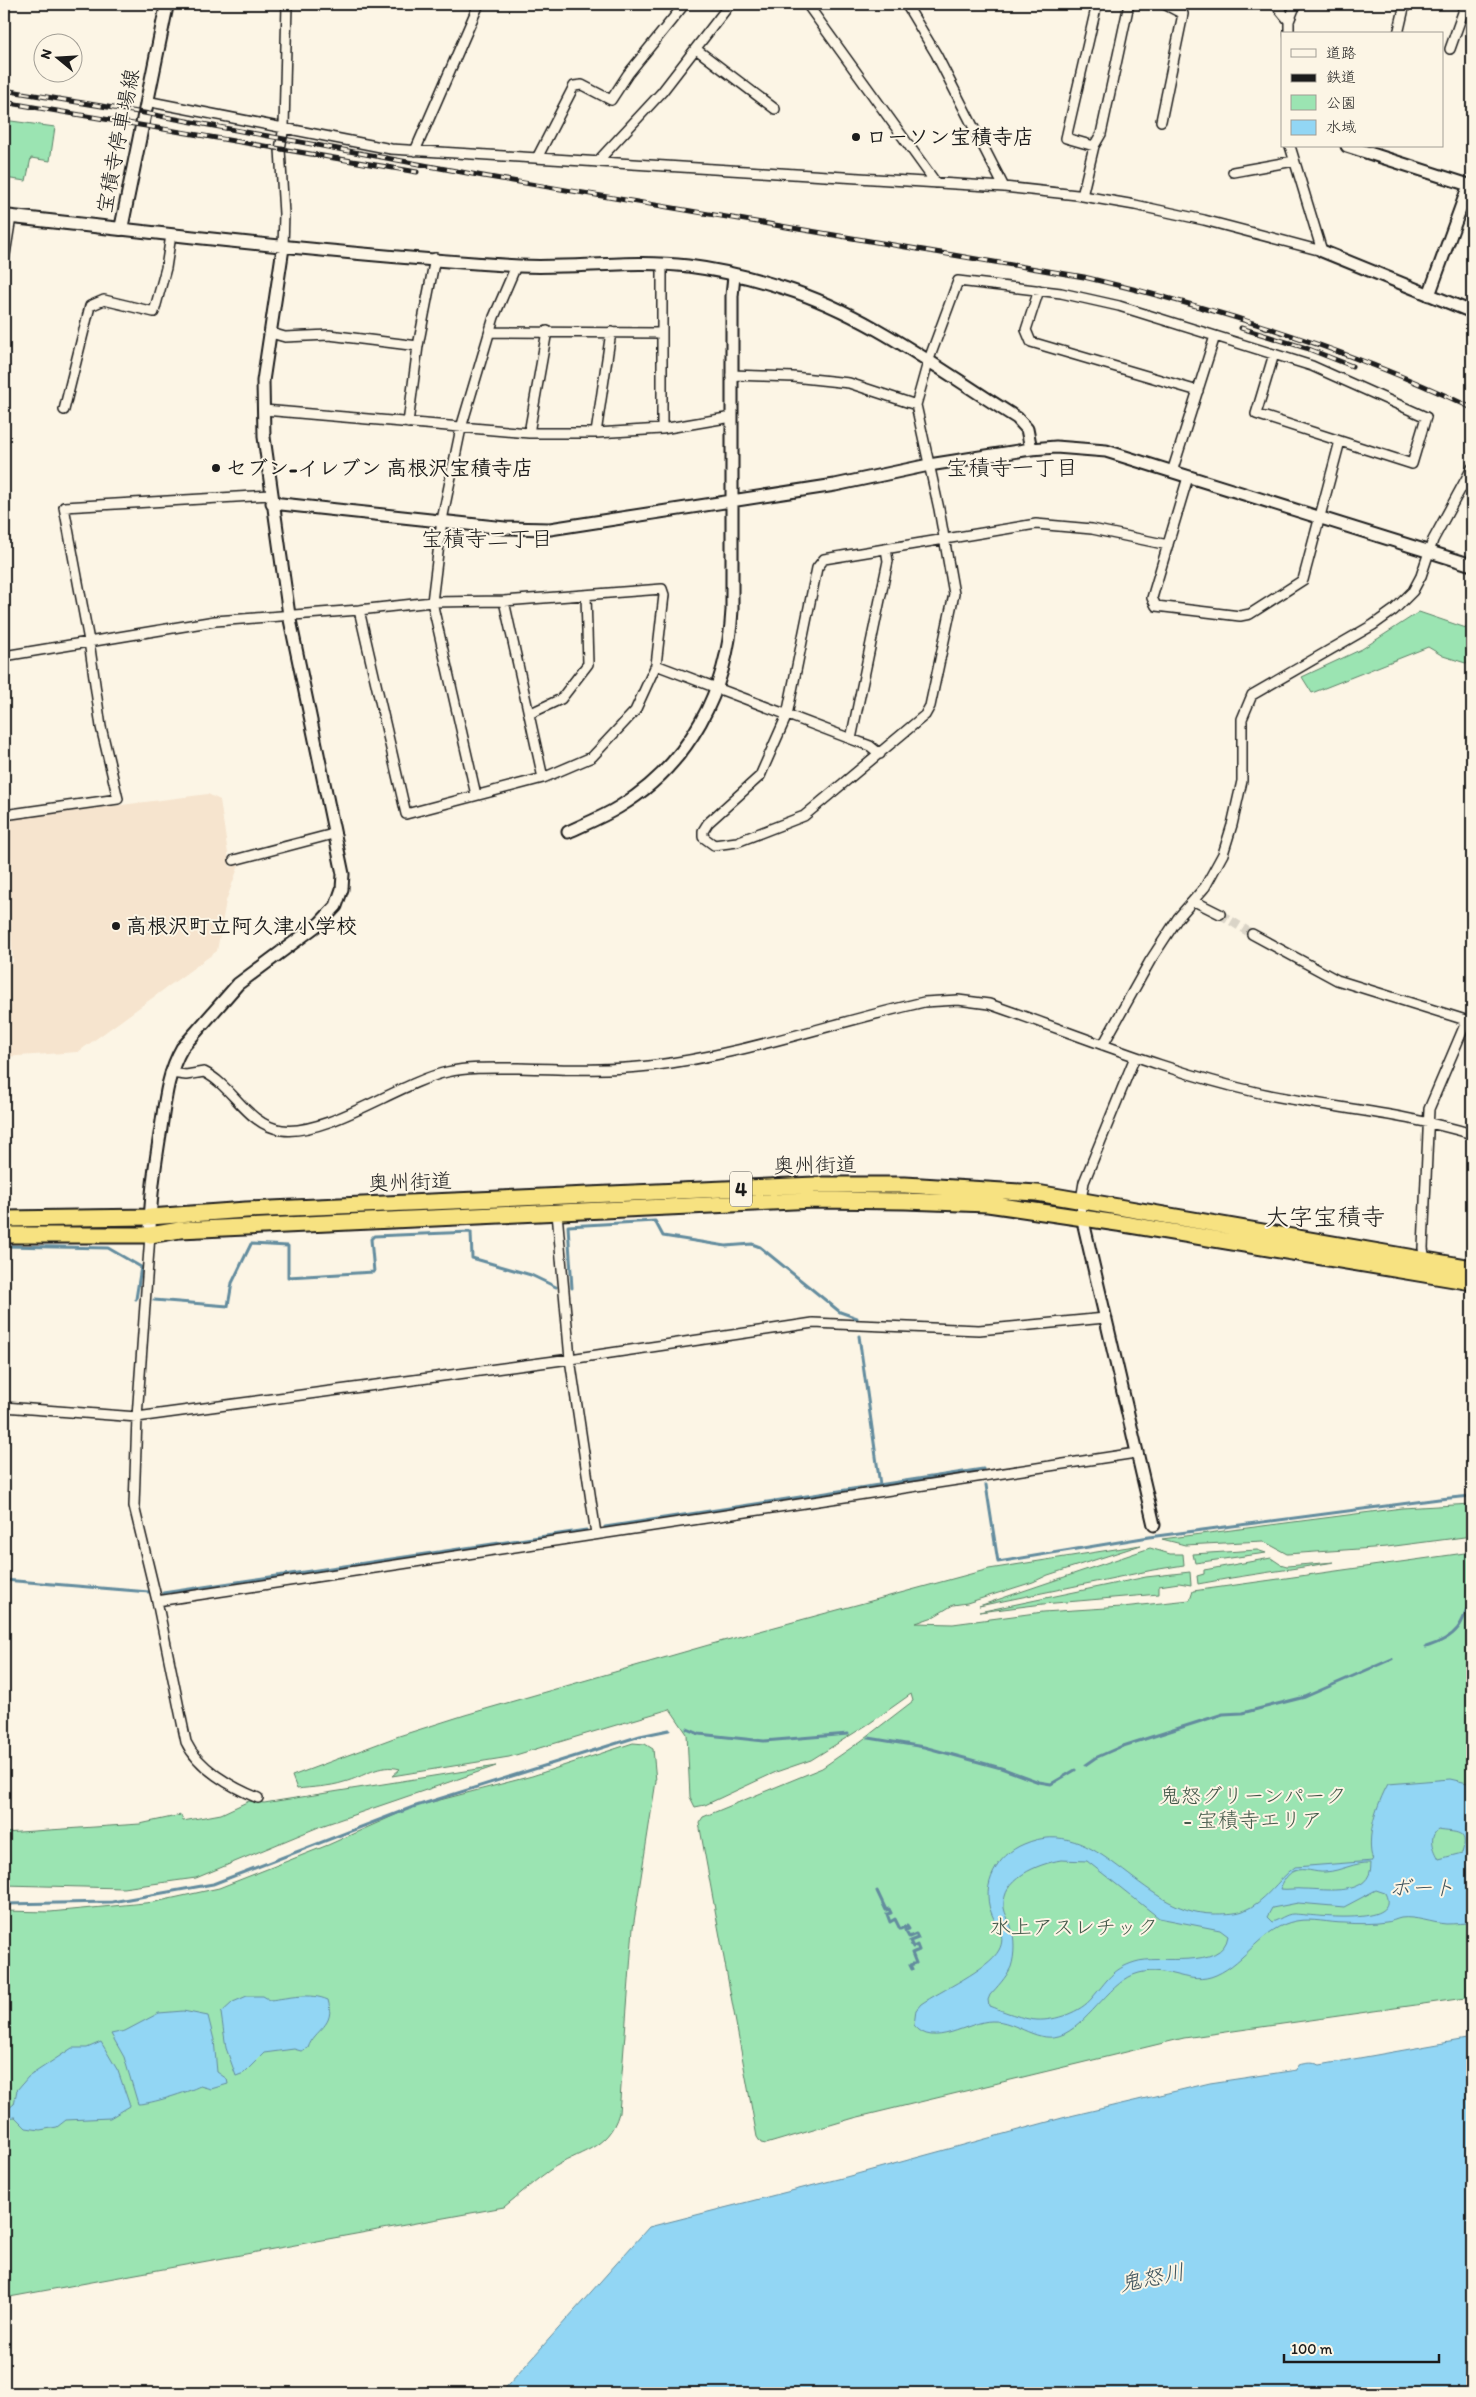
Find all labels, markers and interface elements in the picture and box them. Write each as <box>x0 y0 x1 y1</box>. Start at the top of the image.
north arrow <box>32 32 82 82</box>
legend <box>1281 32 1444 148</box>
text: 道路 <box>1326 44 1356 62</box>
text: N <box>37 47 56 61</box>
street label: 宝積寺停車場線 <box>91 66 144 215</box>
text: 鉄道 <box>1326 68 1356 86</box>
text: 公園 <box>1326 94 1356 112</box>
text: 水域 <box>1326 118 1356 136</box>
place label: ローソン宝積寺店 <box>866 124 1034 149</box>
marker: ローソン宝積寺店 <box>850 131 862 143</box>
district label: 宝積寺一丁目 <box>946 454 1078 481</box>
place label: セブン-イレブン 高根沢宝積寺店 <box>226 455 533 480</box>
marker: セブン-イレブン 高根沢宝積寺店 <box>210 462 222 474</box>
district label: 宝積寺二丁目 <box>421 525 553 552</box>
place label: 高根沢町立阿久津小学校 <box>126 913 357 938</box>
marker: 高根沢町立阿久津小学校 <box>110 920 122 932</box>
street label: 奥州街道 <box>773 1151 857 1178</box>
street label: 奥州街道 <box>368 1168 452 1195</box>
road number: 4 <box>730 1172 752 1206</box>
district label: 大字宝積寺 <box>1265 1202 1385 1231</box>
park label: 鬼怒グリーンパーク - 宝積寺エリア <box>1160 1783 1346 1832</box>
water label: ボート <box>1389 1874 1455 1901</box>
park label: 水上アスレチック <box>990 1914 1158 1939</box>
water label: 鬼怒川 <box>1117 2258 1187 2297</box>
scale bar <box>1284 2332 1438 2364</box>
text: 100 m <box>1291 2340 1333 2358</box>

